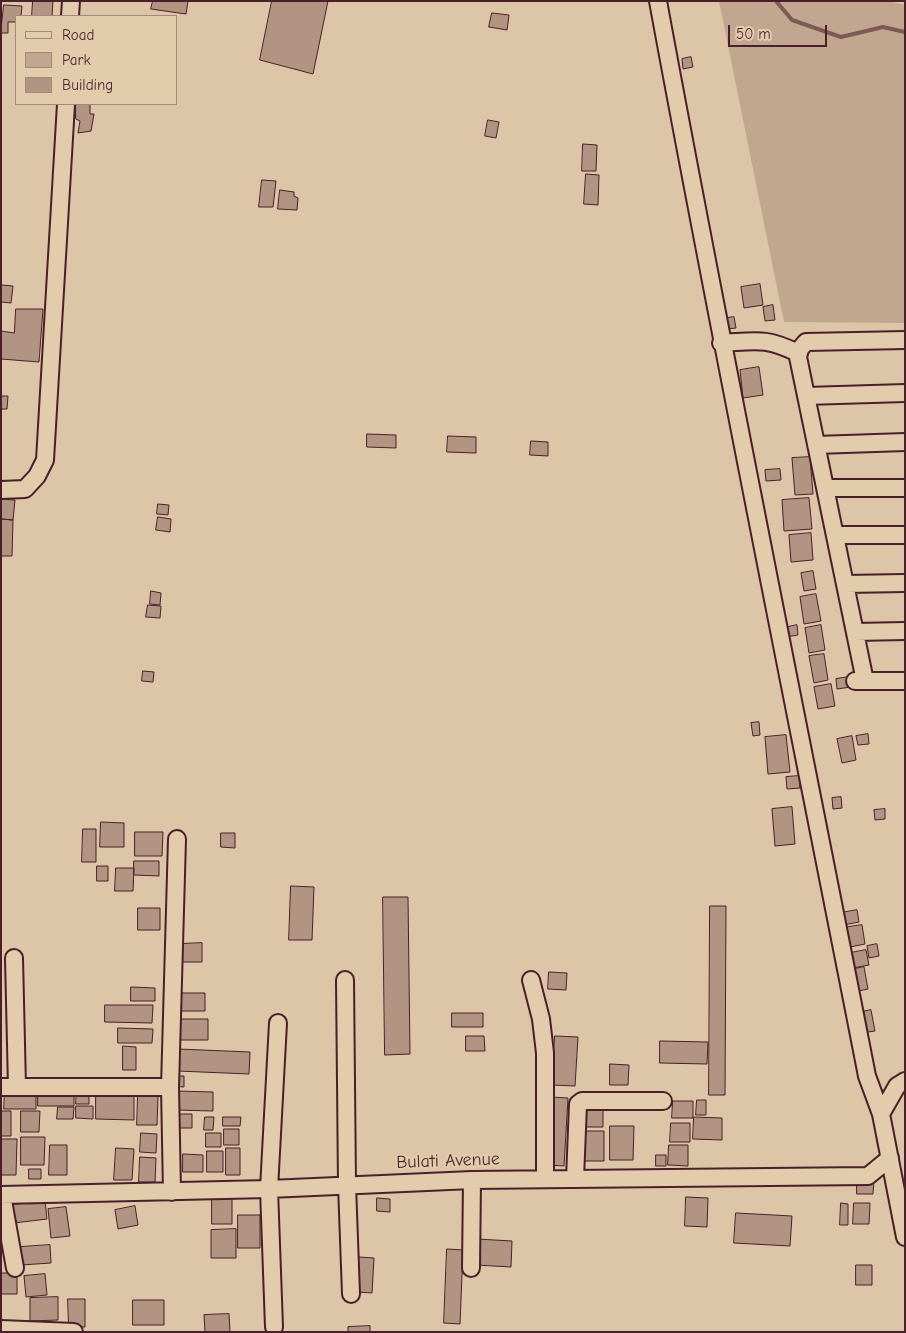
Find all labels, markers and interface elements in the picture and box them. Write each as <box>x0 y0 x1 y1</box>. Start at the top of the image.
legend <box>15 15 178 105</box>
scale bar <box>731 15 830 47</box>
text: 50 m <box>736 25 771 43</box>
text: Road <box>62 26 94 44</box>
text: Park <box>62 51 91 69</box>
text: Building <box>62 76 113 94</box>
street label: Bulati Avenue <box>396 1148 500 1174</box>

